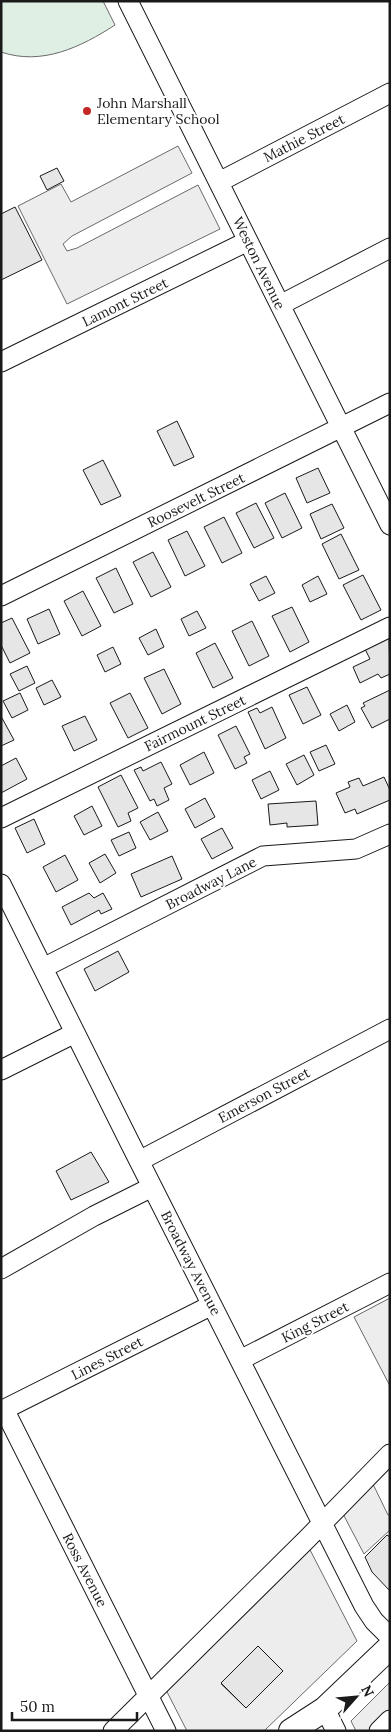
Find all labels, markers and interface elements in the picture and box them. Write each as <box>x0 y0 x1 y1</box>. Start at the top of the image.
place label: John Marshall Elementary School <box>96 94 220 128</box>
marker: John Marshall Elementary School <box>81 105 93 117</box>
street label: Mathie Street <box>260 110 348 166</box>
street label: Weston Avenue <box>229 214 289 313</box>
street label: Lamont Street <box>79 273 171 331</box>
street label: Roosevelt Street <box>144 468 248 531</box>
street label: Fairmount Street <box>141 690 249 755</box>
street label: Broadway Lane <box>163 852 260 914</box>
street label: Emerson Street <box>215 1063 314 1127</box>
street label: Broadway Avenue <box>157 1208 225 1319</box>
street label: King Street <box>278 1297 352 1347</box>
street label: Lines Street <box>68 1332 146 1384</box>
street label: Ross Avenue <box>59 1530 112 1611</box>
north arrow <box>331 1672 381 1722</box>
text: N <box>357 1682 378 1700</box>
scale bar <box>12 1690 138 1722</box>
text: 50 m <box>20 1697 55 1716</box>

